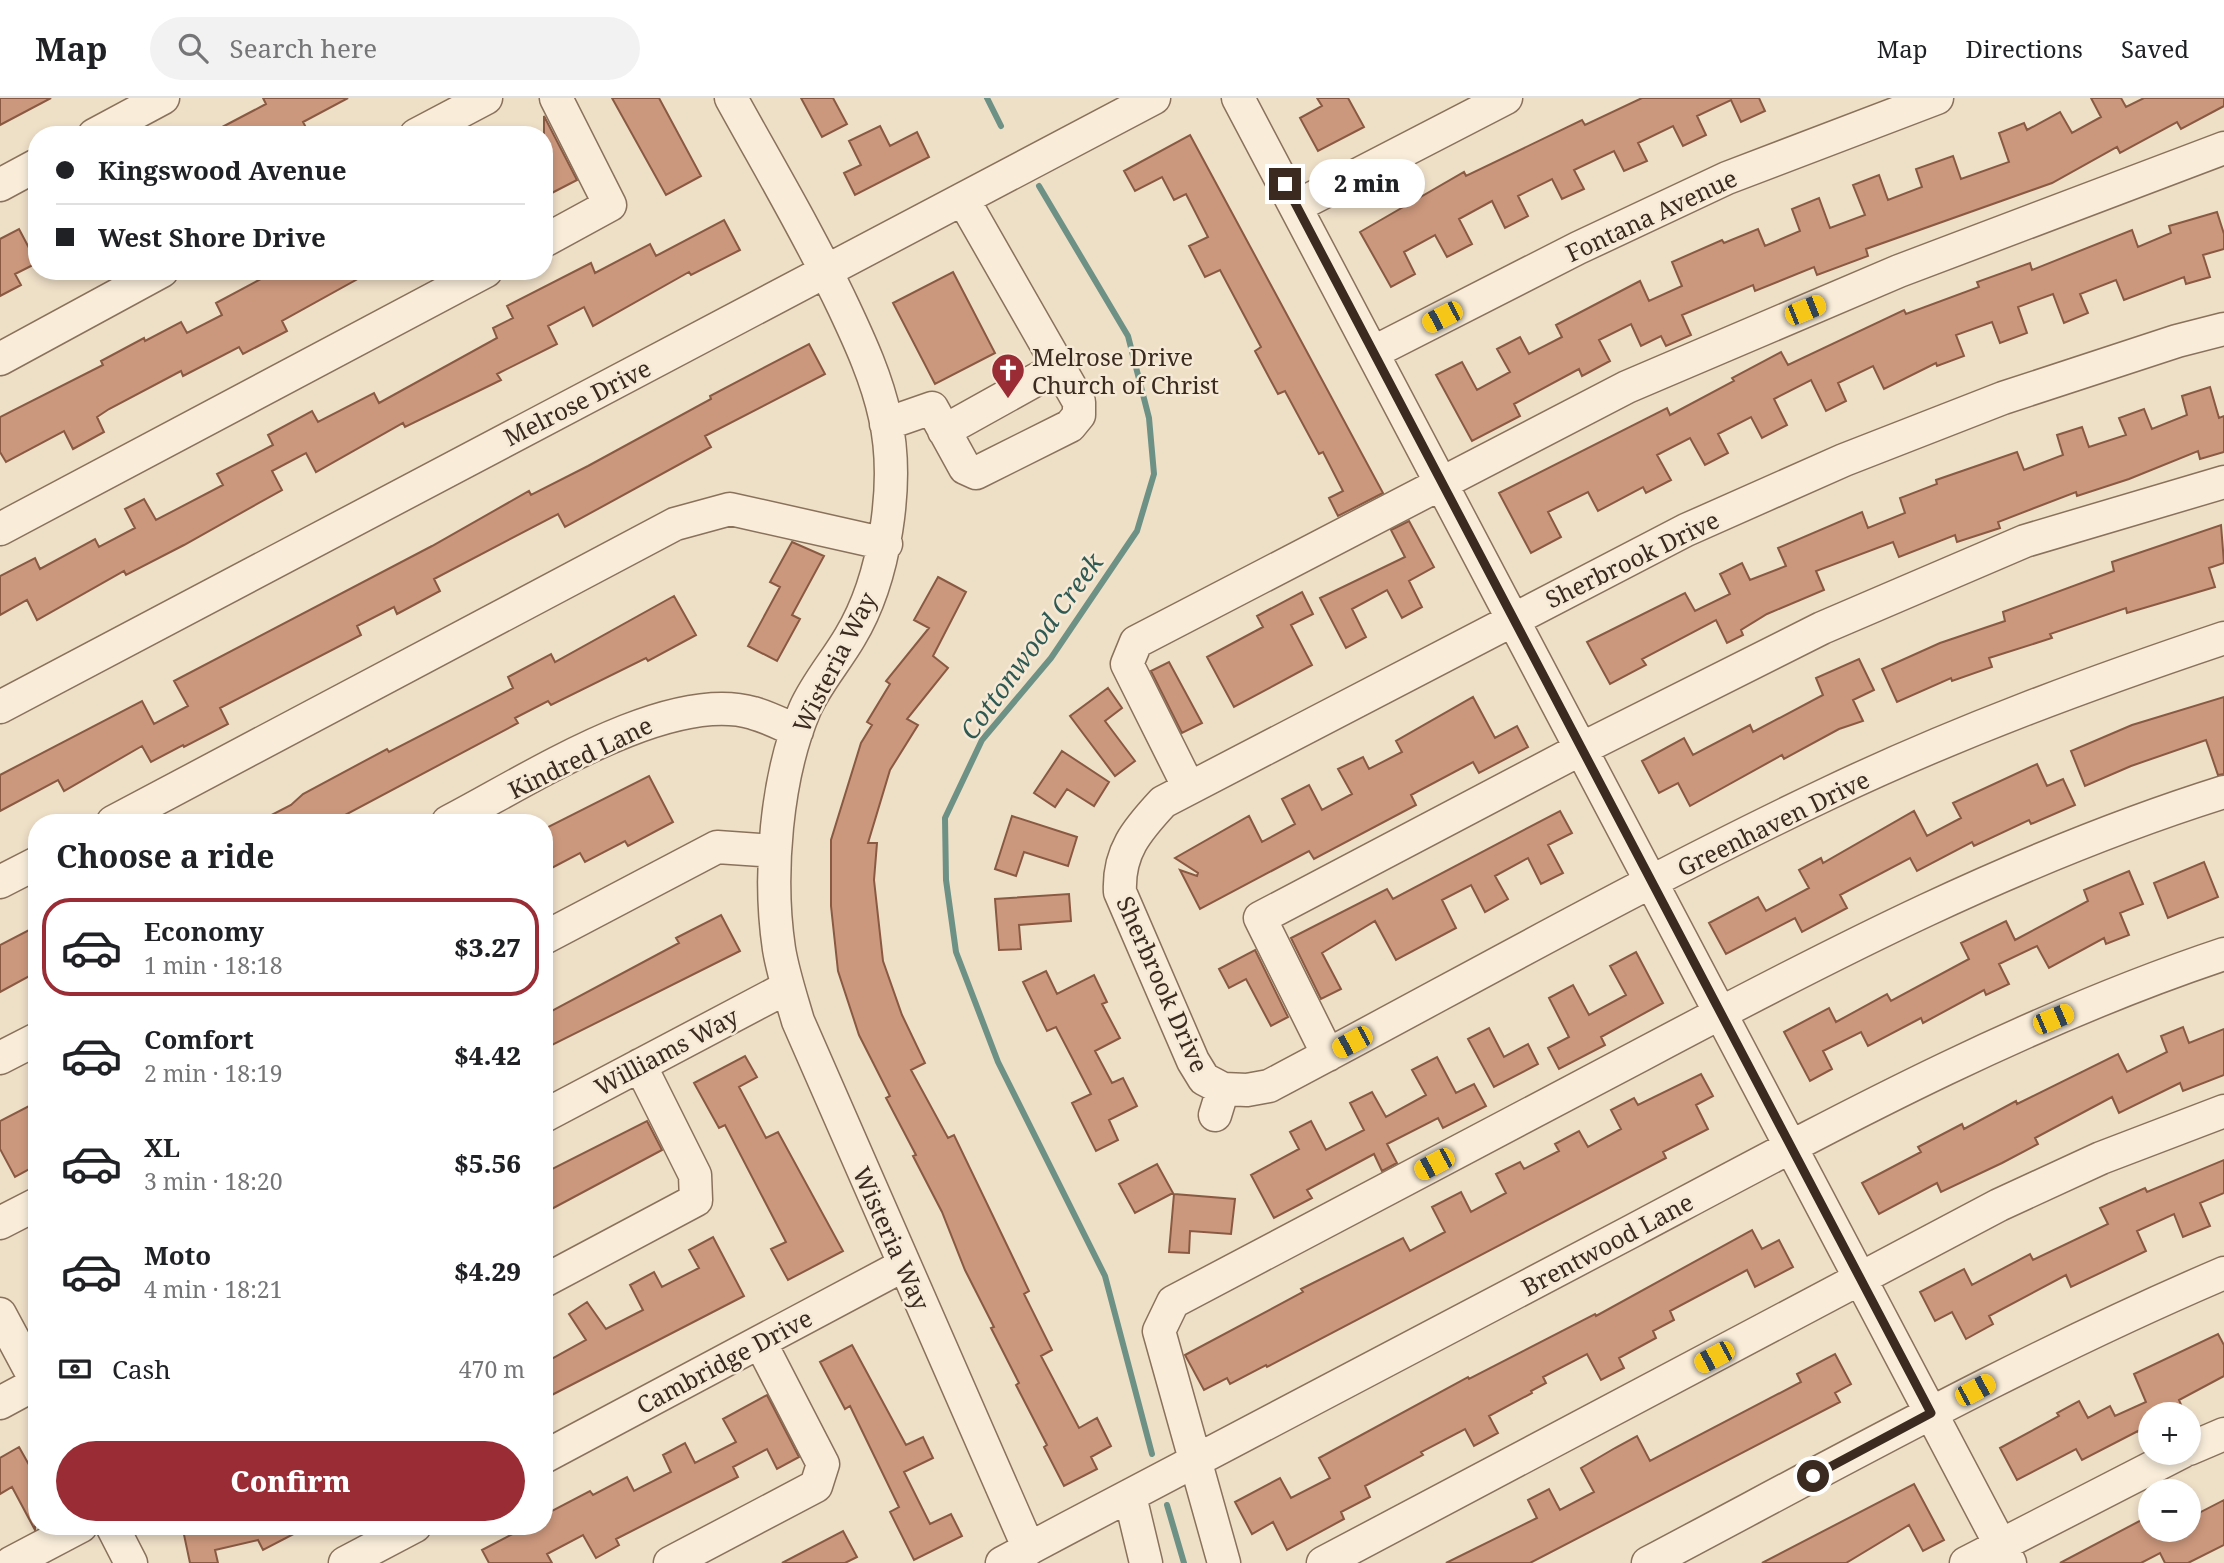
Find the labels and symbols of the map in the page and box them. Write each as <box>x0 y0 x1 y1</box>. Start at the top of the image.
callout: 2 min <box>1310 160 1425 208</box>
street label: Fontana Avenue <box>1560 161 1742 269</box>
route end <box>1269 168 1301 200</box>
car <box>1782 292 1829 328</box>
car <box>1419 298 1466 336</box>
place label: Melrose Drive Church of Christ <box>1032 340 1219 401</box>
street label: Melrose Drive <box>498 351 656 453</box>
church icon: Melrose Drive Church of Christ <box>989 351 1027 400</box>
street label: Sherbrook Drive <box>1540 503 1724 615</box>
water label: Cottonwood Creek <box>951 545 1112 746</box>
street label: Wisteria Way <box>784 586 884 738</box>
street label: Kindred Lane <box>502 708 658 806</box>
street label: Greenhaven Drive <box>1671 762 1875 884</box>
street label: Sherbrook Drive <box>1109 891 1217 1077</box>
street label: Williams Way <box>588 999 744 1103</box>
car <box>2030 1001 2077 1037</box>
car <box>1329 1023 1376 1061</box>
car <box>1411 1145 1458 1183</box>
street label: Wisteria Way <box>846 1161 939 1315</box>
street label: Brentwood Lane <box>1515 1185 1699 1303</box>
street label: Cambridge Drive <box>630 1301 818 1421</box>
car <box>1691 1338 1738 1376</box>
car <box>1952 1371 1999 1409</box>
route start <box>1797 1460 1829 1492</box>

